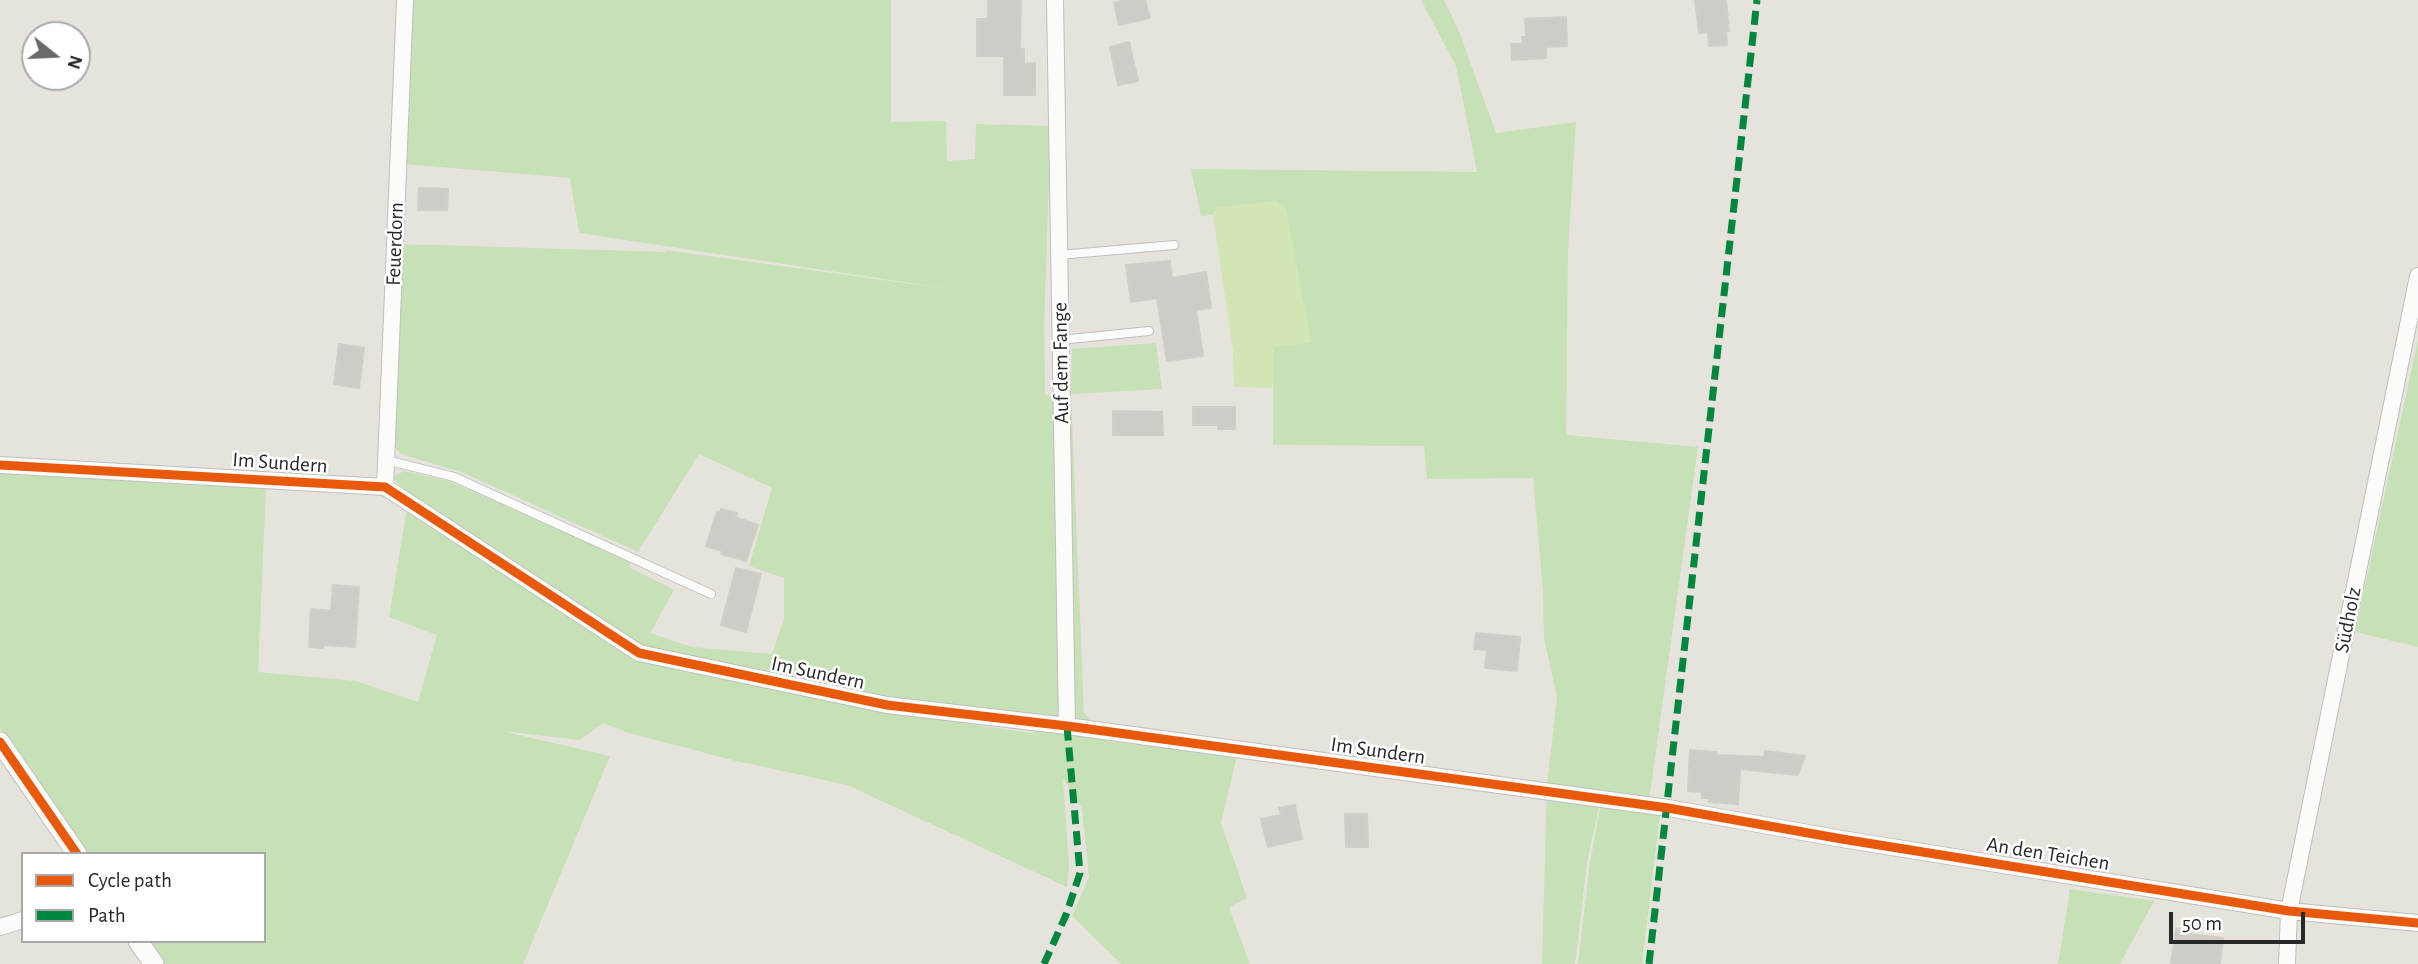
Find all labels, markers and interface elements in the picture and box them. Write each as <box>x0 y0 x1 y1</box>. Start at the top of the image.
north arrow <box>21 21 91 91</box>
text: N <box>63 53 86 71</box>
street label: Feuerdorn <box>381 202 409 286</box>
street label: Auf dem Fange <box>1047 302 1075 424</box>
street label: Im Sundern <box>232 447 328 479</box>
street label: Südholz <box>2329 585 2367 655</box>
street label: Im Sundern <box>769 651 867 695</box>
street label: Im Sundern <box>1329 732 1427 770</box>
street label: An den Teichen <box>1985 832 2111 876</box>
legend <box>21 852 266 943</box>
text: Cycle path <box>88 870 172 891</box>
scale bar <box>2173 898 2310 942</box>
text: Path <box>88 905 126 926</box>
text: 50 m <box>2182 913 2222 934</box>

